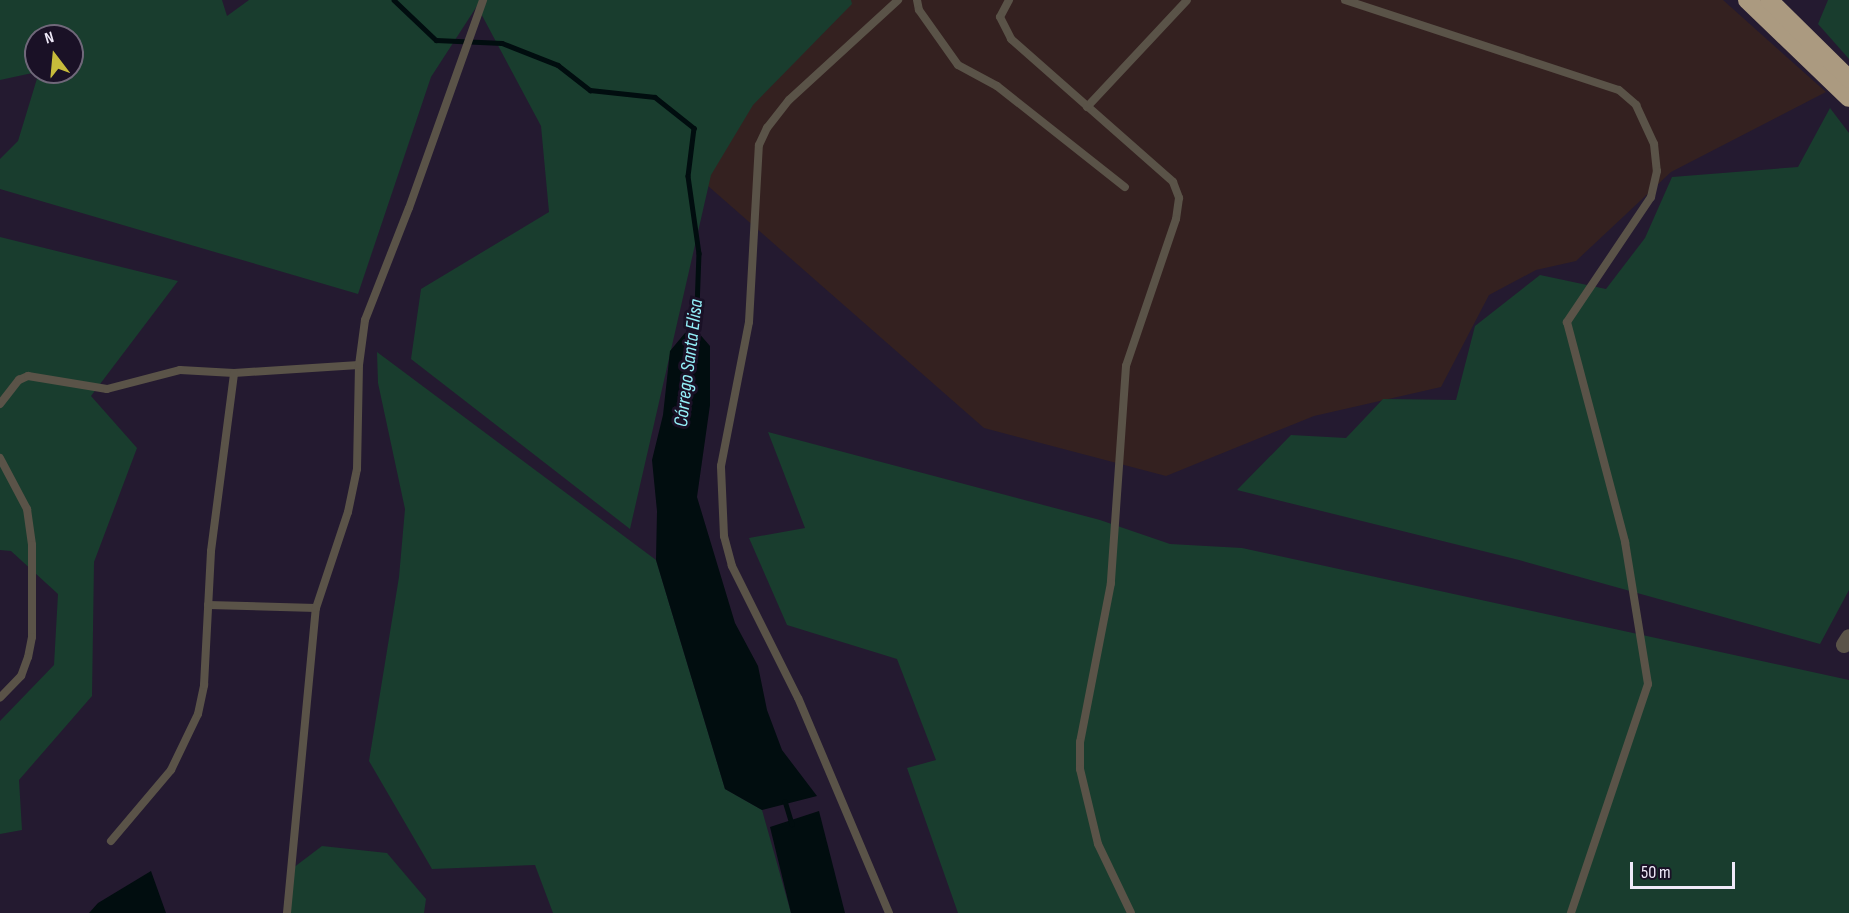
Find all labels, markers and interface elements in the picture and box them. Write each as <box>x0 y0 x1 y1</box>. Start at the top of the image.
north arrow <box>24 24 84 84</box>
text: N <box>43 28 56 48</box>
water label: Córrego Santa Elisa <box>669 298 709 428</box>
scale bar <box>1633 850 1738 888</box>
text: 50 m <box>1641 862 1671 883</box>

